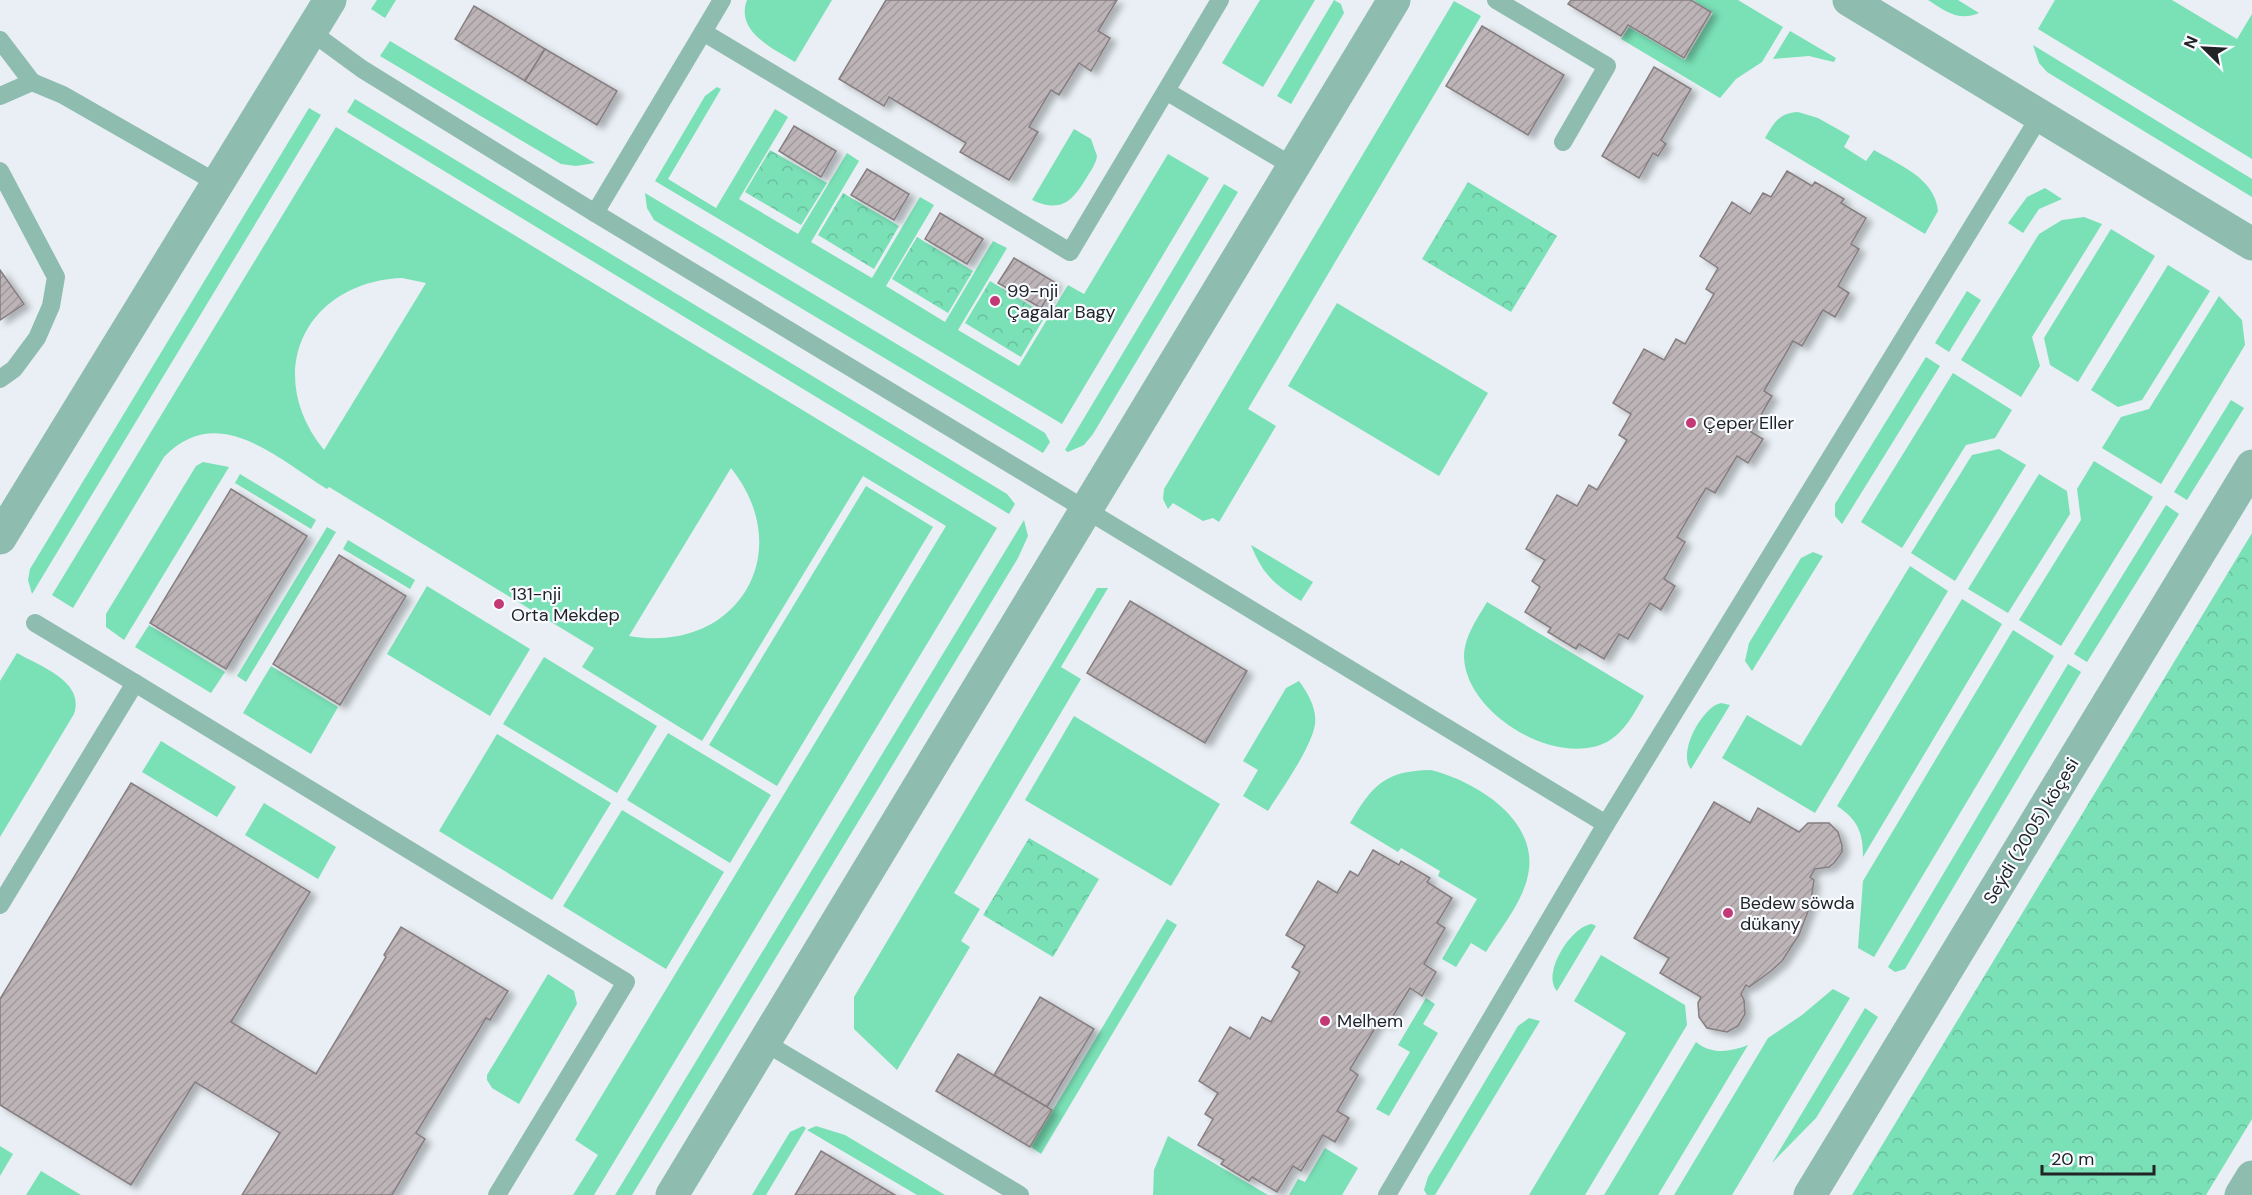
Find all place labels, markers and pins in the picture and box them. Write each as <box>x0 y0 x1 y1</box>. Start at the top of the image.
place label: 99-nji Çagalar Bagy <box>1007 279 1116 324</box>
marker: 99-nji Çagalar Bagy <box>988 294 1002 308</box>
place label: Çeper Eller <box>1703 411 1794 435</box>
marker: Çeper Eller <box>1684 416 1698 430</box>
place label: 131-nji Orta Mekdep <box>511 582 620 627</box>
marker: 131-nji Orta Mekdep <box>492 597 506 611</box>
place label: Bedew söwda dükany <box>1740 891 1855 936</box>
marker: Bedew söwda dükany <box>1721 906 1735 920</box>
place label: Melhem <box>1337 1009 1403 1033</box>
marker: Melhem <box>1318 1014 1332 1028</box>

